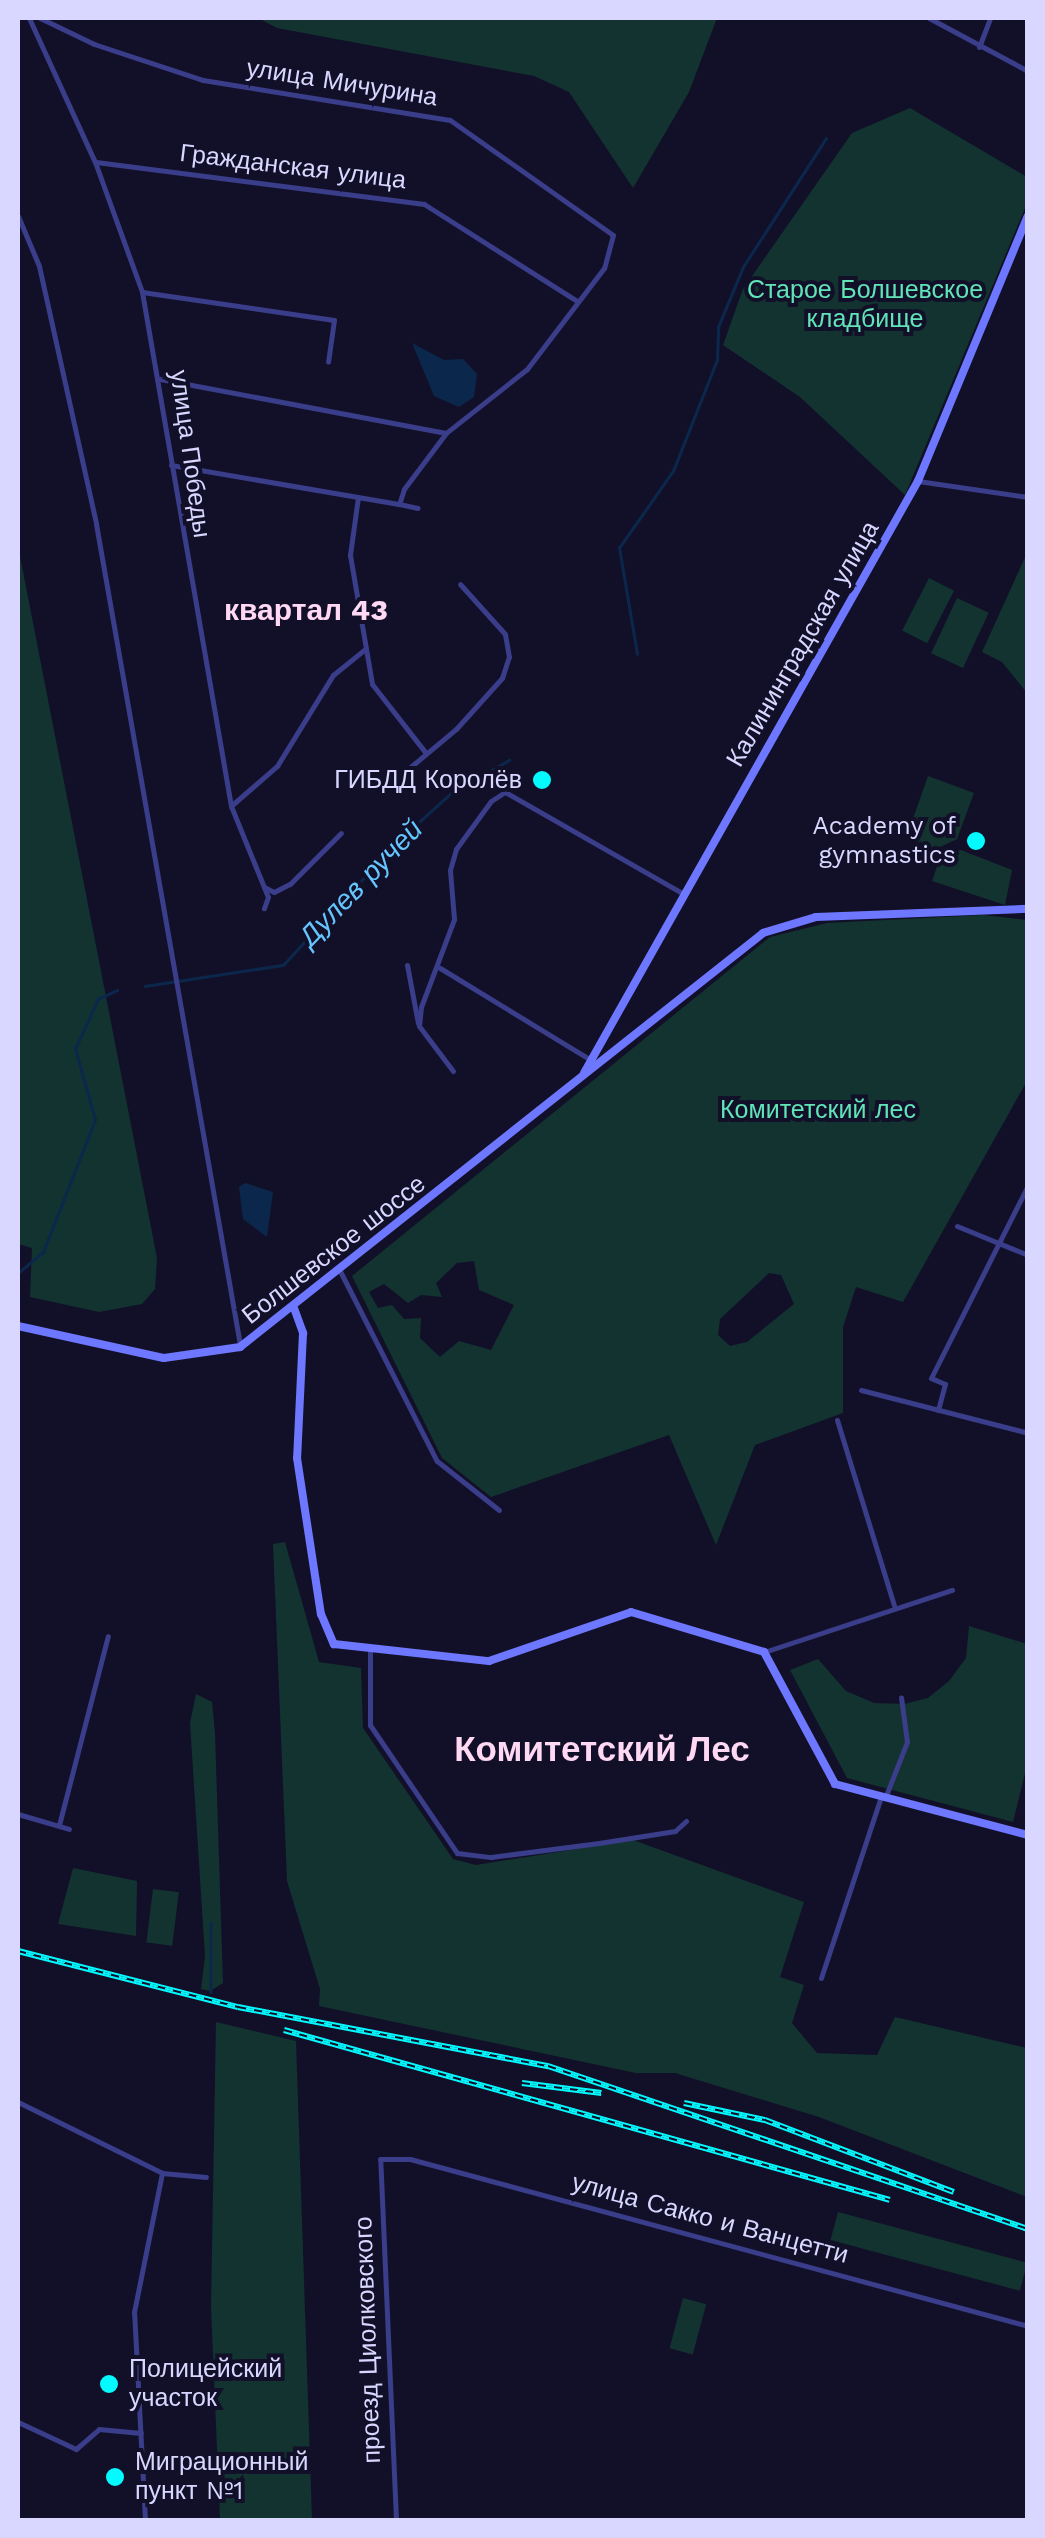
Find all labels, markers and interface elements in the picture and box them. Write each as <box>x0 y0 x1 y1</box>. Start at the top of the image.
street label: улица Мичурина <box>244 53 440 113</box>
street label: Гражданская улица <box>178 138 408 196</box>
park label: Старое Болшевское кладбище <box>747 276 983 335</box>
street label: улица Победы <box>163 368 217 540</box>
street label: Калининградская улица <box>720 516 886 772</box>
district label: квартал 43 <box>224 592 388 628</box>
place label: ГИБДД Королёв <box>334 765 522 795</box>
marker: ГИБДД Королёв <box>531 769 553 791</box>
place label: Academy of gymnastics <box>812 812 956 871</box>
water label: Дулев ручей <box>292 813 430 953</box>
marker: Academy of gymnastics <box>965 830 987 852</box>
park label: Комитетский лес <box>720 1095 916 1125</box>
street label: Болшевское шоссе <box>236 1169 432 1331</box>
district label: Комитетский Лес <box>454 1728 750 1770</box>
street label: улица Сакко и Ванцетти <box>569 2168 851 2270</box>
street label: проезд Циолковского <box>349 2216 387 2464</box>
place label: Полицейский участок <box>129 2355 282 2414</box>
marker: Полицейский участок <box>98 2373 120 2395</box>
place label: Миграционный пункт №1 <box>135 2448 308 2507</box>
marker: Миграционный пункт №1 <box>104 2466 126 2488</box>

